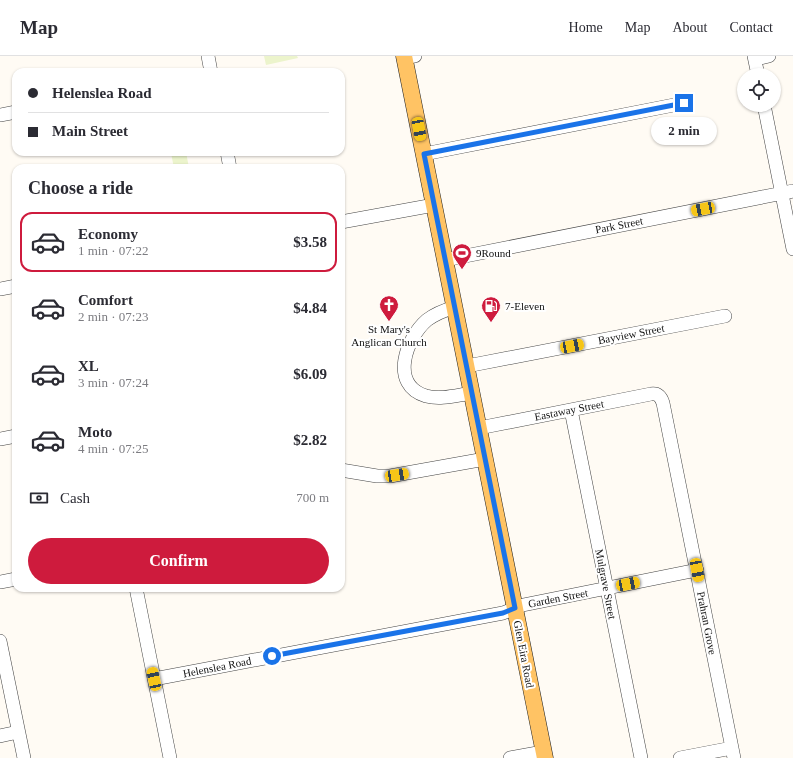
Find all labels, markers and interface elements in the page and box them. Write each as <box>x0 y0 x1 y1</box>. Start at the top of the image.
text: Map <box>20 17 58 38</box>
text: Home <box>569 20 603 35</box>
text: Map <box>625 20 650 35</box>
text: About <box>672 20 707 35</box>
text: Contact <box>729 20 773 35</box>
map controls <box>737 68 781 112</box>
button: locate <box>737 68 781 112</box>
text: Helenslea Road <box>52 85 152 101</box>
route end <box>675 94 693 112</box>
car <box>411 116 427 142</box>
callout: 2 min <box>651 117 717 145</box>
text: Main Street <box>52 123 128 139</box>
text: 2 min <box>668 123 700 138</box>
text: Choose a ride <box>28 178 133 198</box>
car <box>690 201 716 217</box>
street label: Park Street <box>594 214 644 236</box>
icon: car <box>30 224 66 260</box>
text: Economy <box>78 226 138 242</box>
text: $3.58 <box>293 234 327 250</box>
sports icon: 9Round <box>451 242 473 270</box>
text: 1 min · 07:22 <box>78 243 148 258</box>
place label: 9Round <box>476 247 511 259</box>
icon: car <box>30 290 66 326</box>
text: Comfort <box>78 292 133 308</box>
church icon: St Mary's Anglican Church <box>378 294 400 322</box>
fuel station icon: 7-Eleven <box>480 295 502 323</box>
text: $4.84 <box>293 300 327 316</box>
place label: 7-Eleven <box>505 300 545 312</box>
text: 2 min · 07:23 <box>78 309 148 324</box>
street label: Bayview Street <box>597 322 665 346</box>
place label: St Mary's Anglican Church <box>351 323 427 348</box>
car <box>559 338 585 354</box>
icon: car <box>30 356 66 392</box>
text: XL <box>78 358 99 374</box>
text: $6.09 <box>293 366 327 382</box>
text: 3 min · 07:24 <box>78 375 148 390</box>
street label: Eastaway Street <box>533 397 605 423</box>
icon: car <box>30 422 66 458</box>
text: Moto <box>78 424 112 440</box>
text: $2.82 <box>293 432 327 448</box>
text: 4 min · 07:25 <box>78 441 148 456</box>
car <box>384 467 410 483</box>
icon: cash <box>28 487 50 509</box>
text: Cash <box>60 490 90 506</box>
text: 700 m <box>296 490 329 505</box>
button: Confirm <box>28 538 329 584</box>
street label: Mulgrave Street <box>593 548 619 620</box>
car <box>689 557 705 583</box>
car <box>615 576 641 592</box>
street label: Garden Street <box>527 586 589 610</box>
street label: Prahran Grove <box>695 590 719 656</box>
street label: Glen Eira Road <box>512 619 537 689</box>
route start <box>263 647 281 665</box>
street label: Helenslea Road <box>182 654 253 680</box>
car <box>146 666 162 692</box>

